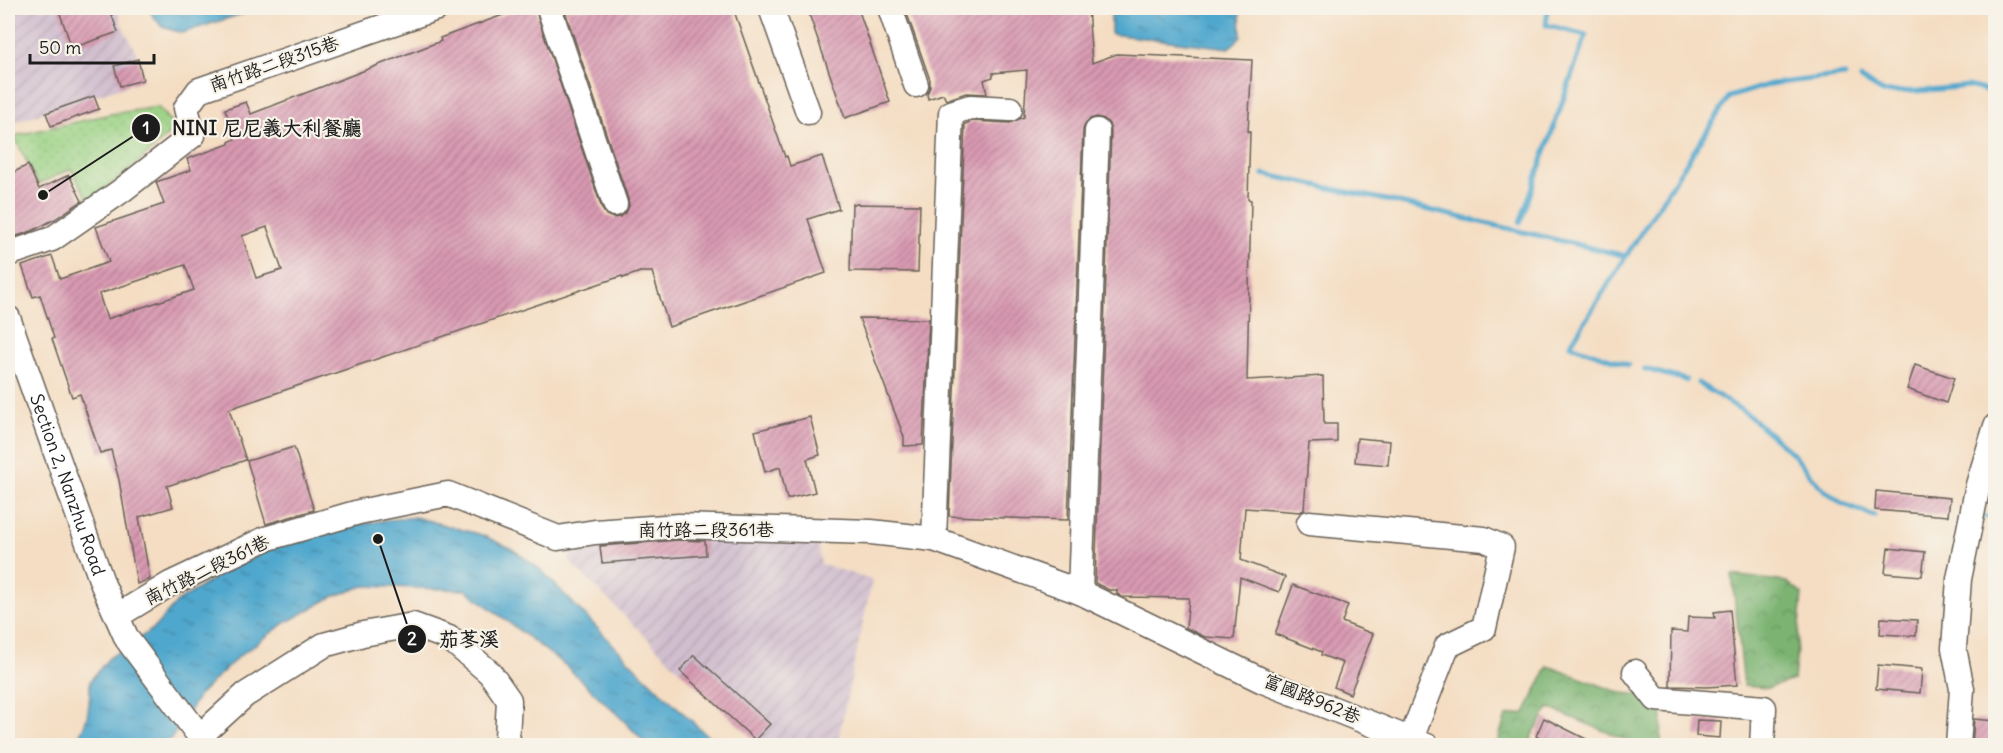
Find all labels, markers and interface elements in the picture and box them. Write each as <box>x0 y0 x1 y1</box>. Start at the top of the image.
scale bar <box>30 27 154 65</box>
street label: 南竹路二段315巷 <box>206 31 342 96</box>
text: 50 m <box>39 36 81 59</box>
callout: NINI 尼尼義大利餐廳 <box>131 109 374 147</box>
text: NINI 尼尼義大利餐廳 <box>172 115 362 140</box>
text: 1 <box>142 116 150 139</box>
street label: Section 2, Nanzhu Road <box>25 391 111 579</box>
street label: 南竹路二段361巷 <box>638 518 774 541</box>
street label: 南竹路二段361巷 <box>141 529 273 610</box>
callout: 茄苳溪 <box>397 620 511 658</box>
text: 茄苳溪 <box>439 626 499 651</box>
text: 2 <box>407 627 417 650</box>
street label: 富國路962巷 <box>1260 669 1364 728</box>

